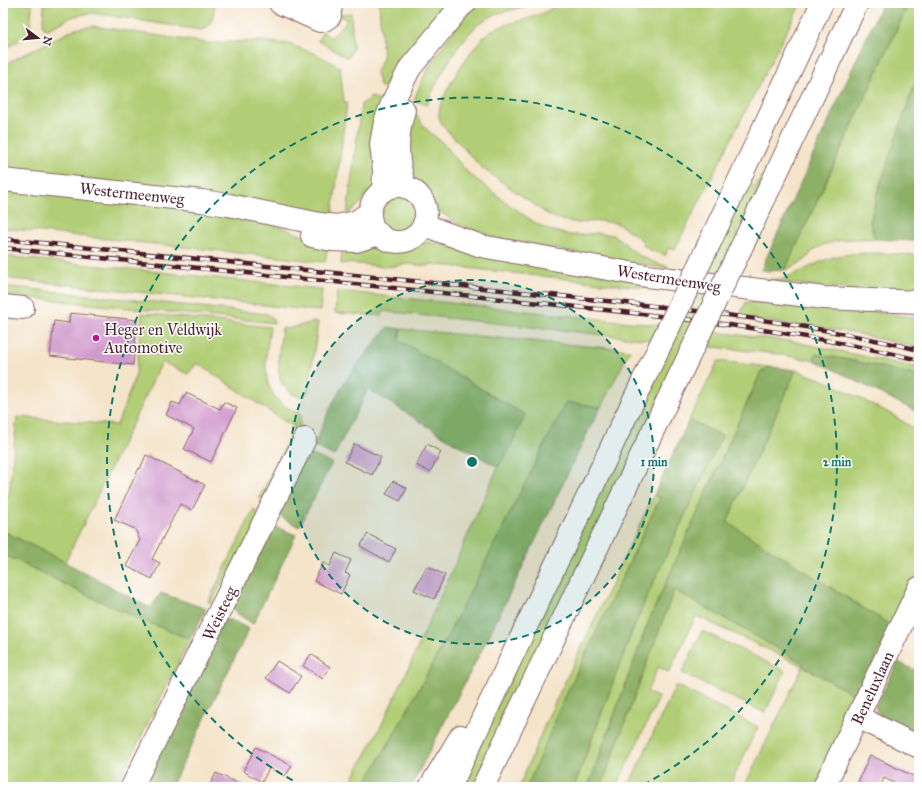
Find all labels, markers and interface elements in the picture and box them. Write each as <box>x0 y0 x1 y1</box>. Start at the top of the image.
north arrow <box>18 18 58 58</box>
text: N <box>39 34 55 48</box>
street label: Westermeenweg <box>79 179 186 209</box>
street label: Westermeenweg <box>615 261 723 297</box>
place label: Heger en Veldwijk Automotive <box>103 320 222 357</box>
marker: Heger en Veldwijk Automotive <box>91 333 101 343</box>
centre of rings <box>465 455 479 469</box>
text: 1 min <box>640 455 668 469</box>
text: 2 min <box>823 455 852 469</box>
street label: Weisteeg <box>198 583 242 644</box>
street label: Beneluxlaan <box>847 648 898 728</box>

